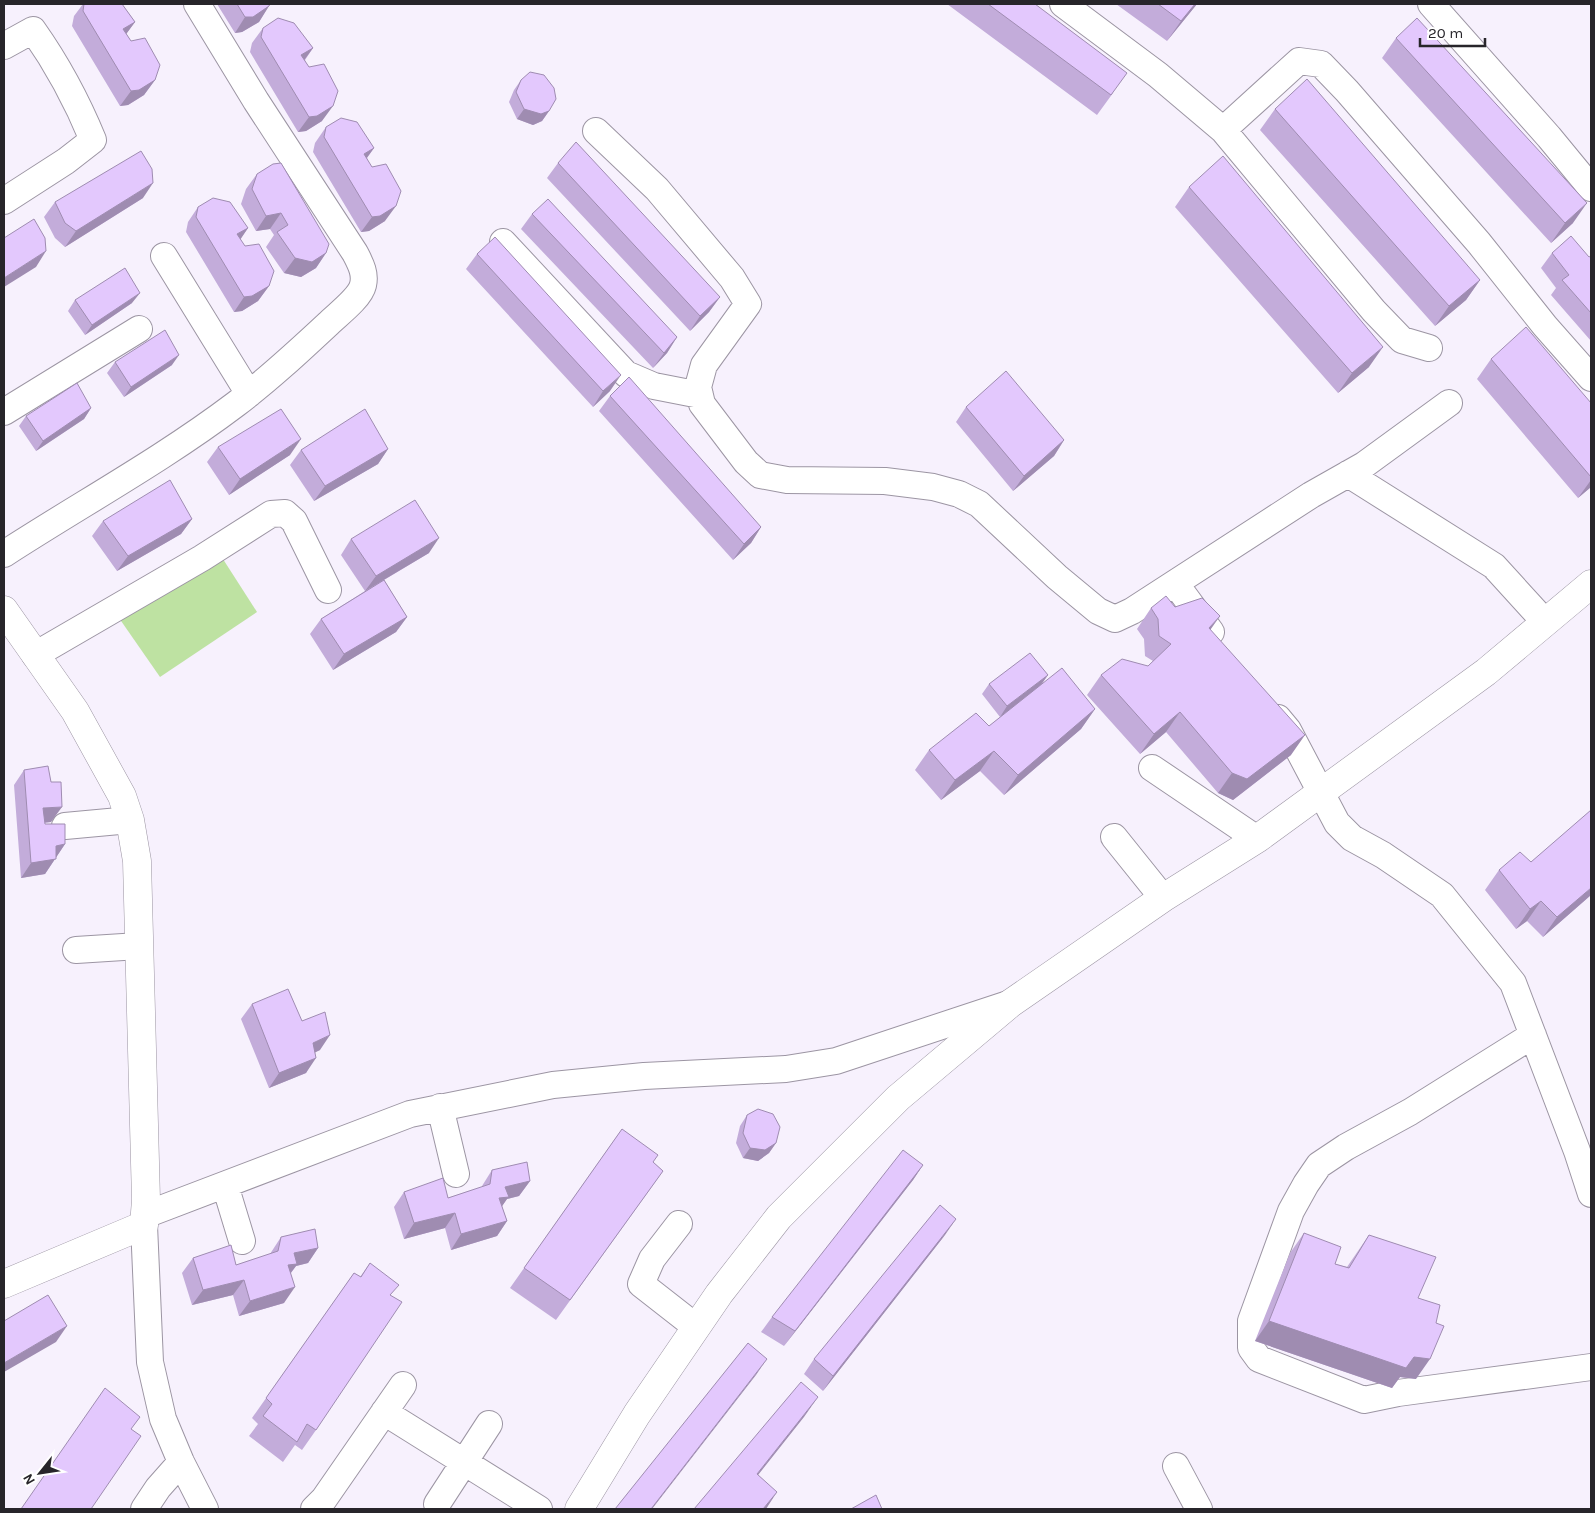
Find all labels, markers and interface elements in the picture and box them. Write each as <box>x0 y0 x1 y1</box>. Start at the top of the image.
scale bar <box>1420 15 1485 47</box>
text: 20 m <box>1428 24 1463 42</box>
north arrow <box>15 1448 65 1498</box>
text: N <box>19 1471 39 1488</box>

